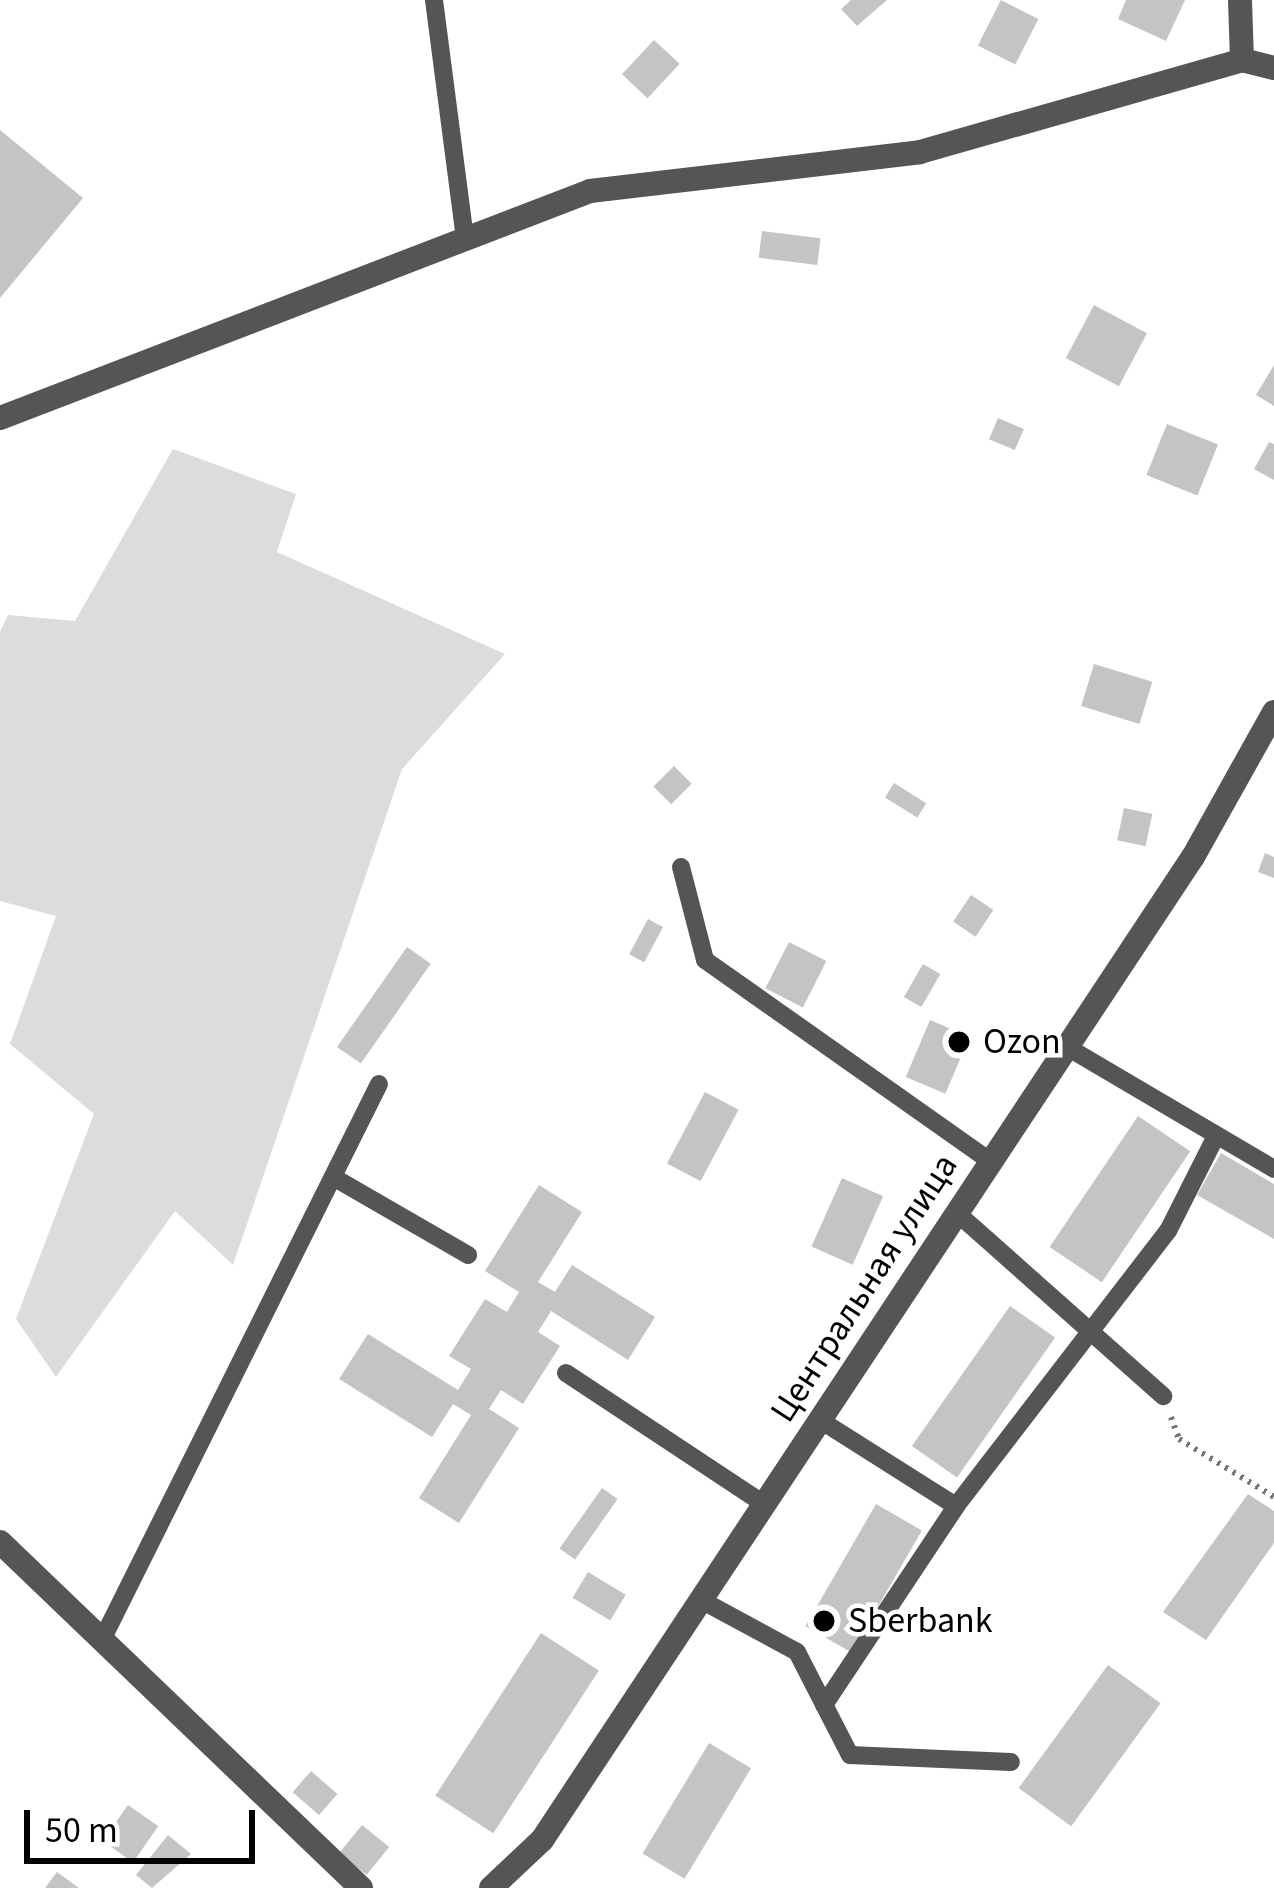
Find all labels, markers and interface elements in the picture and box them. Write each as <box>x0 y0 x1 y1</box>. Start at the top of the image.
place label: Ozon <box>983 1020 1061 1064</box>
marker: Ozon <box>946 1029 972 1055</box>
street label: Центральная улица <box>761 1146 967 1430</box>
place label: Sberbank <box>848 1599 993 1643</box>
marker: Sberbank <box>811 1608 837 1634</box>
scale bar <box>30 1786 261 1860</box>
text: 50 m <box>45 1805 118 1856</box>

